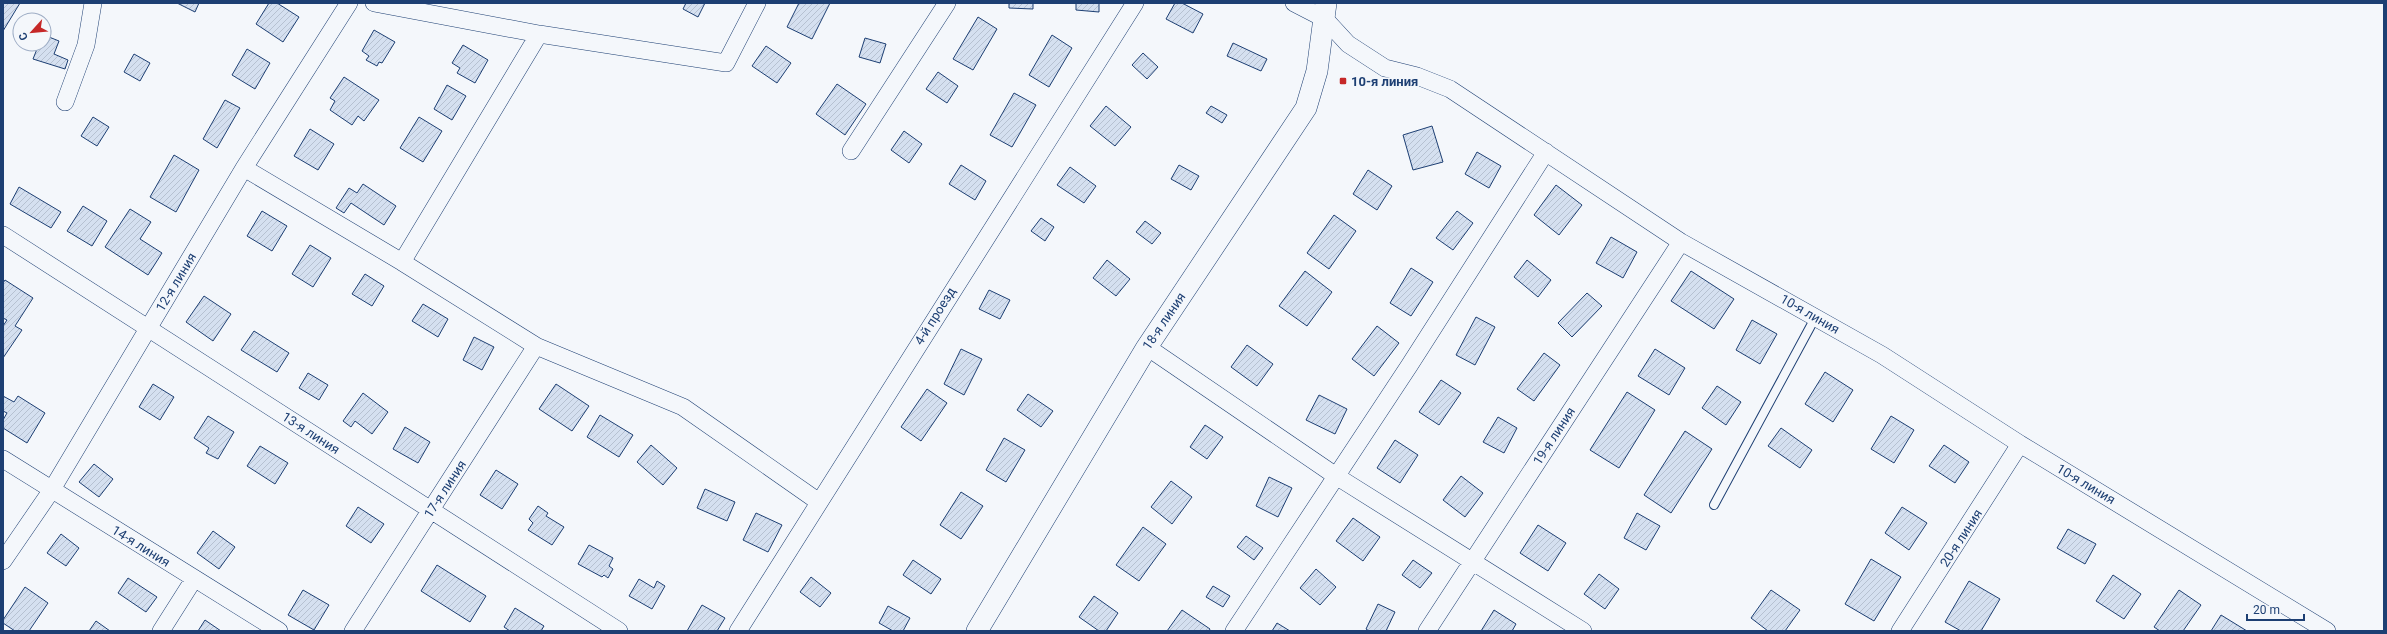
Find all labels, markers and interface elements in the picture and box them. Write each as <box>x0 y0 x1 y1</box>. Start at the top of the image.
north arrow <box>12 12 52 52</box>
text: С <box>16 30 31 42</box>
place label: 10-я линия <box>1351 74 1418 89</box>
marker: 10-я линия <box>1338 76 1348 86</box>
street label: 12-я линия <box>153 250 199 314</box>
street label: 4-й проезд <box>911 284 959 348</box>
street label: 18-я линия <box>1139 290 1189 352</box>
street label: 10-я линия <box>1778 291 1842 337</box>
street label: 19-я линия <box>1530 404 1578 468</box>
street label: 13-я линия <box>279 409 343 457</box>
street label: 17-я линия <box>421 457 469 521</box>
street label: 10-я линия <box>2054 461 2118 507</box>
street label: 20-я линия <box>1937 506 1985 570</box>
street label: 14-я линия <box>109 522 173 570</box>
scale bar <box>2247 596 2304 622</box>
text: 20 m <box>2253 603 2280 617</box>

